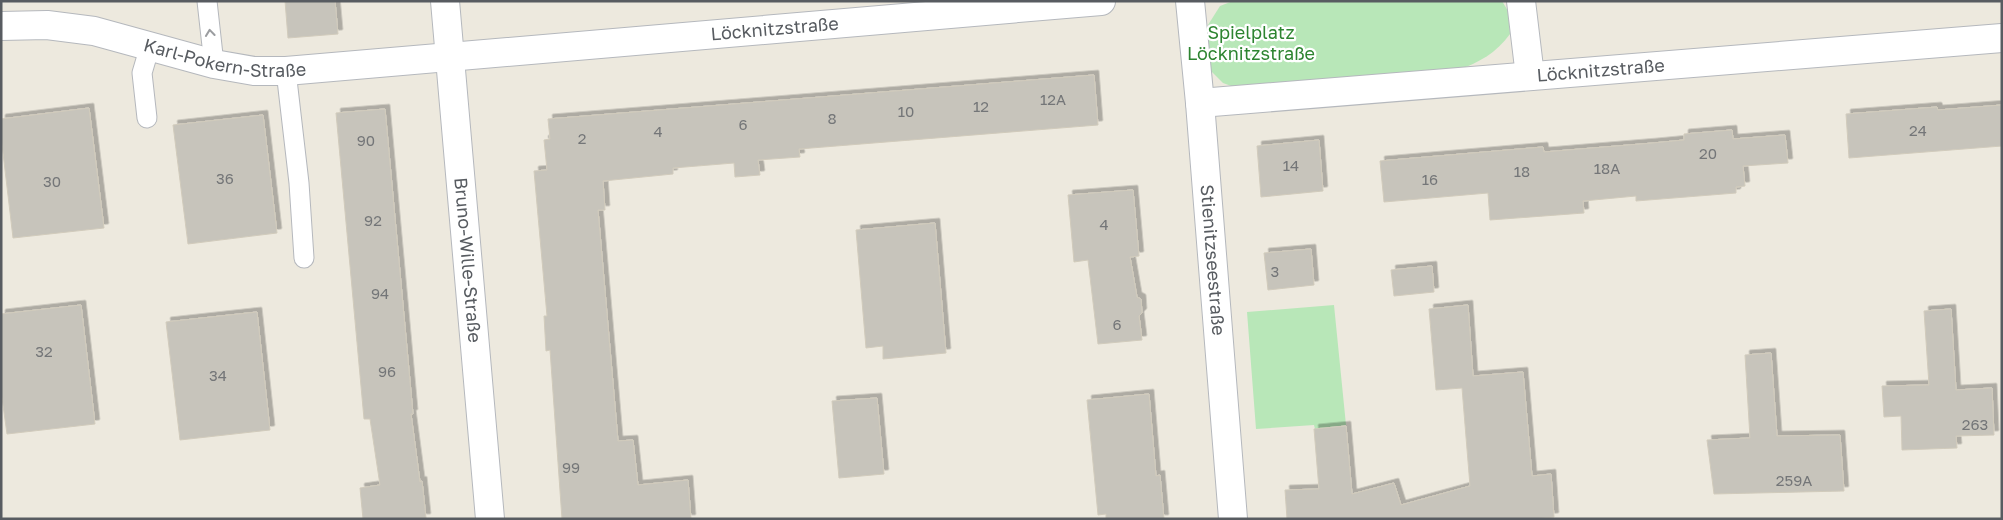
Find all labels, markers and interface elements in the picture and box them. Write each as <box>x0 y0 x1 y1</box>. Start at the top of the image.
street label: Löcknitzstraße <box>710 12 839 44</box>
park label: Spielplatz Löcknitzstraße <box>1187 21 1315 64</box>
one-way arrow <box>205 28 216 36</box>
street label: Karl-Pokern-Straße <box>141 33 307 81</box>
street label: Löcknitzstraße <box>1536 53 1665 86</box>
house number: 12A <box>1040 90 1066 108</box>
house number: 12 <box>973 97 989 115</box>
house number: 10 <box>898 102 914 120</box>
house number: 8 <box>827 109 837 127</box>
house number: 6 <box>738 115 748 133</box>
house number: 24 <box>1909 121 1927 139</box>
house number: 4 <box>653 122 663 140</box>
house number: 2 <box>578 129 586 147</box>
house number: 90 <box>357 131 375 149</box>
house number: 20 <box>1699 144 1717 162</box>
house number: 14 <box>1283 156 1299 174</box>
house number: 18A <box>1594 159 1620 177</box>
house number: 18 <box>1514 162 1530 180</box>
house number: 36 <box>216 169 234 187</box>
house number: 16 <box>1422 170 1438 188</box>
house number: 30 <box>43 172 61 190</box>
street label: Bruno-Wille-Straße <box>450 176 487 343</box>
street label: Stienitzseestraße <box>1196 184 1230 336</box>
house number: 92 <box>364 211 382 229</box>
house number: 4 <box>1099 215 1109 233</box>
house number: 3 <box>1271 262 1279 280</box>
house number: 94 <box>371 284 389 302</box>
house number: 6 <box>1112 315 1122 333</box>
house number: 32 <box>35 342 53 360</box>
house number: 96 <box>378 362 396 380</box>
house number: 34 <box>209 366 227 384</box>
house number: 263 <box>1962 415 1988 433</box>
house number: 99 <box>562 458 580 476</box>
house number: 259A <box>1776 471 1812 489</box>

